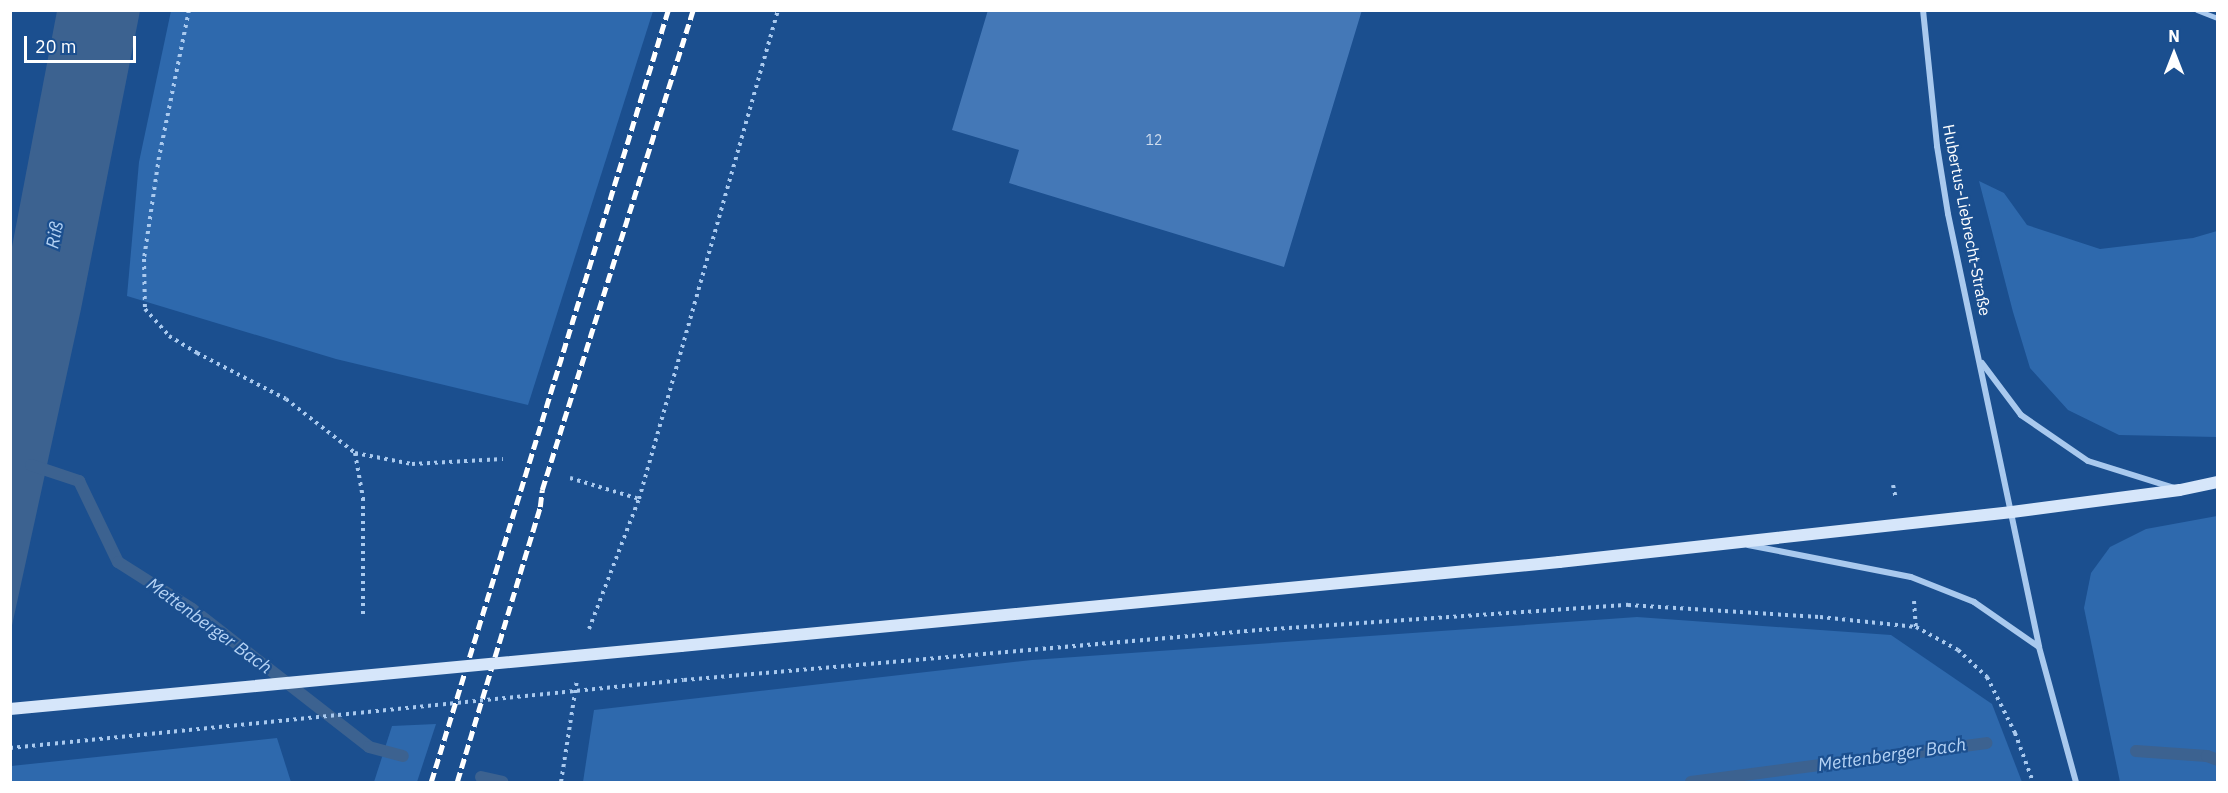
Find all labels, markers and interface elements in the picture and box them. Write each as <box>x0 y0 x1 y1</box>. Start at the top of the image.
scale bar <box>27 24 140 62</box>
north arrow <box>2144 24 2204 84</box>
text: N <box>2168 26 2180 46</box>
text: 20 m <box>35 35 77 58</box>
street label: Hubertus-Liebrecht-Straße <box>1939 123 1995 317</box>
house number: 12 <box>1146 132 1162 148</box>
water label: Riß <box>42 219 68 251</box>
water label: Mettenberger Bach <box>142 573 276 679</box>
water label: Mettenberger Bach <box>1817 734 1967 776</box>

